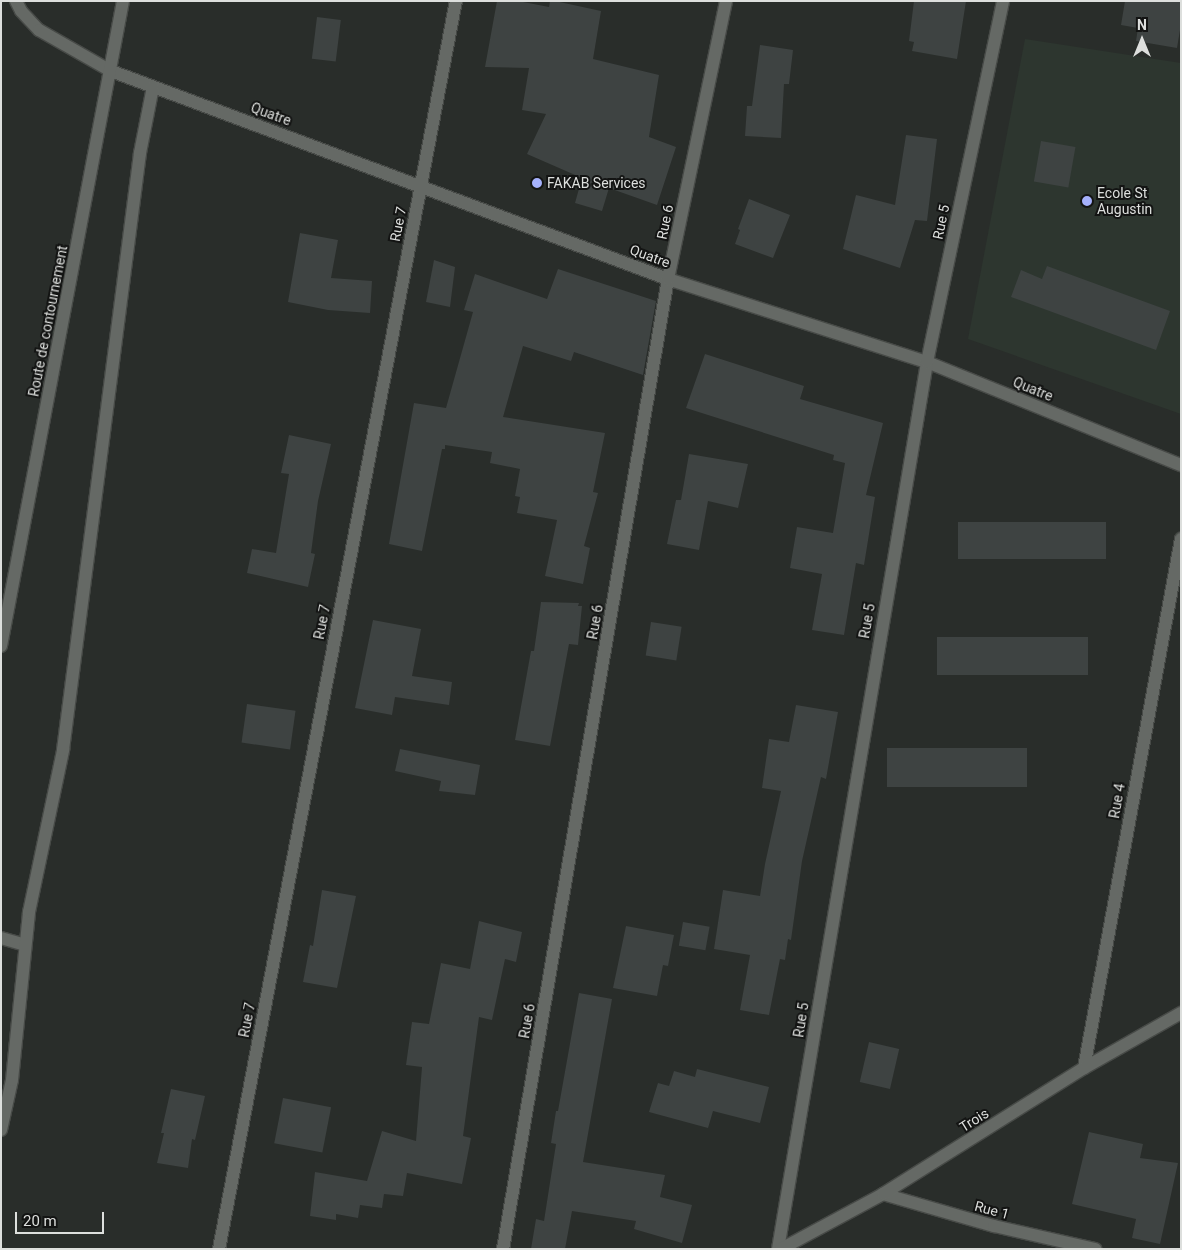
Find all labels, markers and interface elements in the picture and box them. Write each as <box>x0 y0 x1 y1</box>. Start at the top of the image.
north arrow <box>1117 15 1167 65</box>
text: N <box>1137 17 1147 33</box>
street label: Quatre <box>249 99 293 129</box>
place label: FAKAB Services <box>547 175 646 191</box>
marker: FAKAB Services <box>531 177 543 189</box>
place label: Ecole St Augustin <box>1097 185 1152 218</box>
marker: Ecole St Augustin <box>1081 195 1093 207</box>
street label: Rue 6 <box>653 203 677 241</box>
street label: Rue 5 <box>929 203 953 241</box>
street label: Rue 7 <box>386 205 410 243</box>
street label: Quatre <box>628 241 672 271</box>
street label: Route de contournement <box>25 244 71 398</box>
street label: Quatre <box>1011 373 1055 405</box>
street label: Rue 5 <box>856 602 878 640</box>
street label: Rue 7 <box>310 603 334 641</box>
street label: Rue 6 <box>584 603 606 641</box>
street label: Rue 4 <box>1106 782 1128 820</box>
street label: Rue 7 <box>235 1001 259 1039</box>
street label: Rue 5 <box>790 1001 812 1039</box>
street label: Rue 6 <box>516 1002 538 1040</box>
street label: Trois <box>956 1105 992 1135</box>
street label: Rue 1 <box>973 1197 1011 1223</box>
scale bar <box>18 1202 106 1234</box>
text: 20 m <box>23 1212 57 1230</box>

